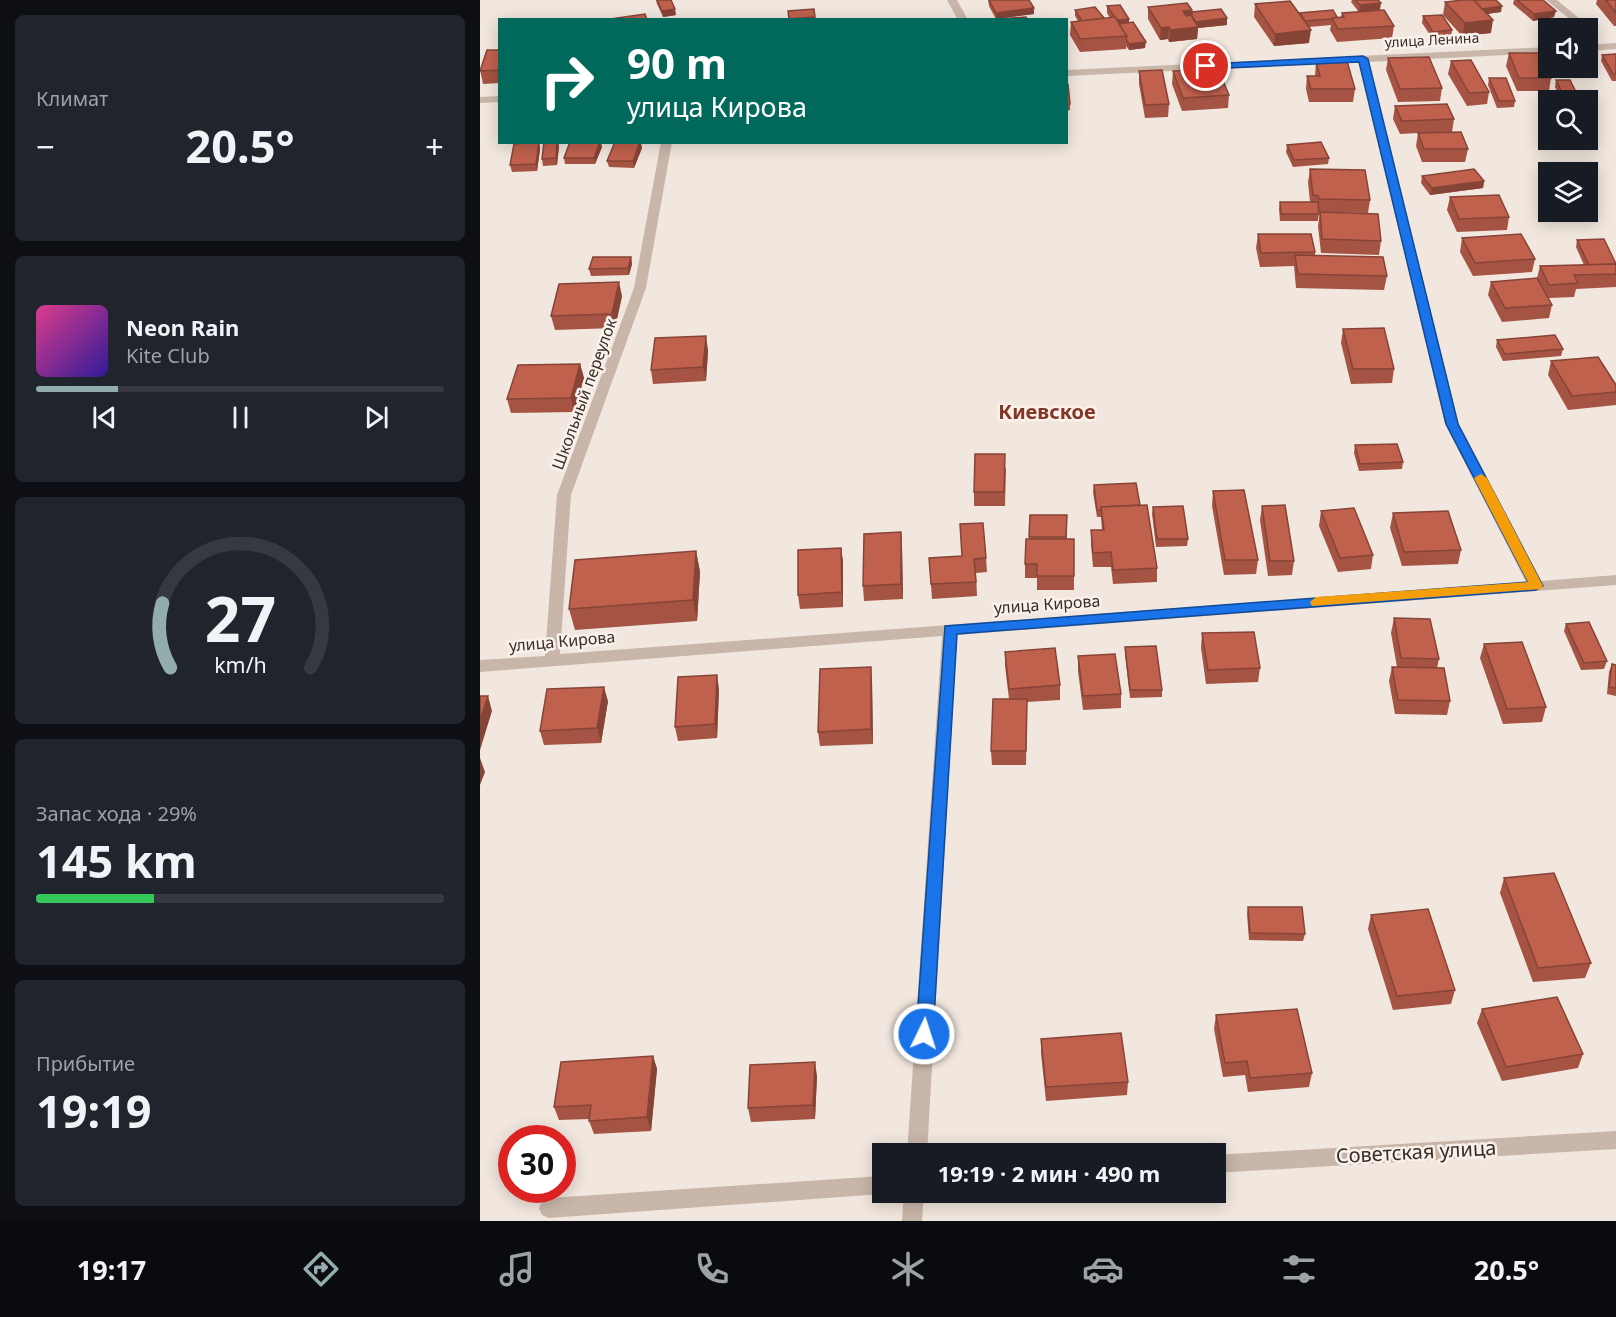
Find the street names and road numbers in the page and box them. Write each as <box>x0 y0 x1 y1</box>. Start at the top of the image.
street label: улица Ленина <box>1384 28 1480 51</box>
street label: Школьный переулок <box>546 315 622 473</box>
street label: улица Кирова <box>993 589 1101 619</box>
street label: улица Кирова <box>508 625 616 657</box>
street label: Советская улица <box>1335 1134 1497 1169</box>

